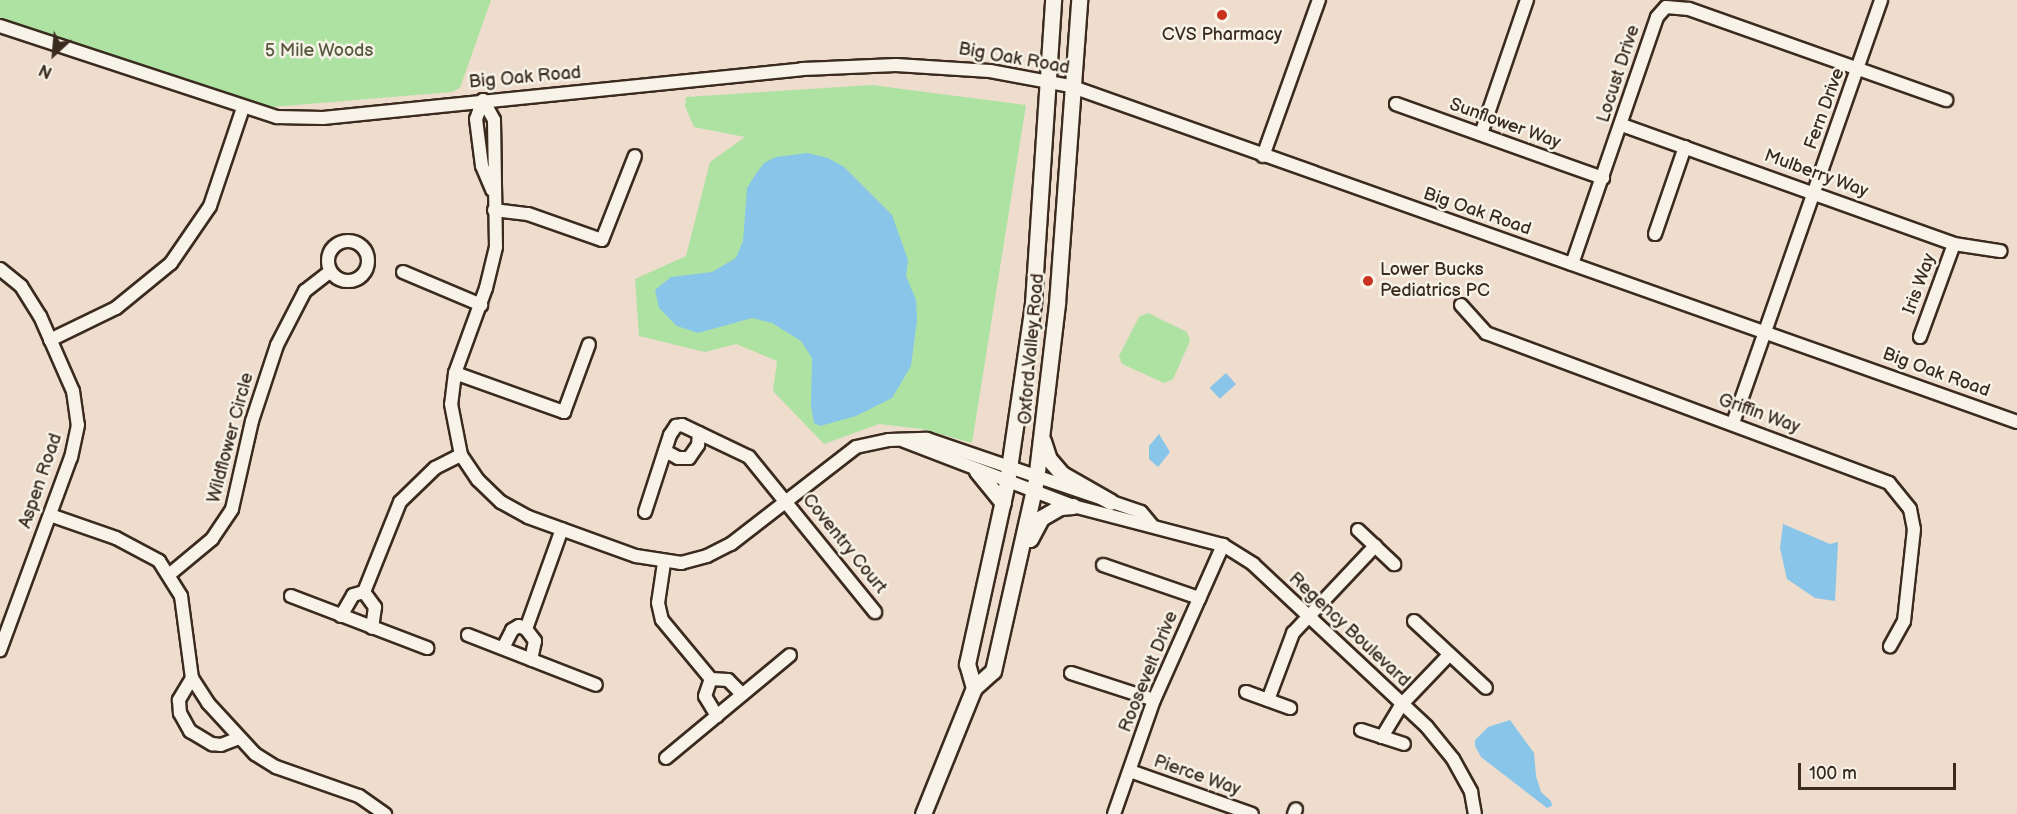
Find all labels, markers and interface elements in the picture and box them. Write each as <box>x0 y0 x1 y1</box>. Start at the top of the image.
marker: CVS Pharmacy <box>1215 8 1229 22</box>
street label: Locust Drive <box>1593 23 1645 125</box>
north arrow <box>24 24 84 84</box>
place label: CVS Pharmacy <box>1162 24 1282 46</box>
street label: Big Oak Road <box>957 39 1071 79</box>
park label: 5 Mile Woods <box>264 40 374 62</box>
text: N <box>36 59 55 82</box>
street label: Big Oak Road <box>468 62 582 94</box>
street label: Fern Drive <box>1800 66 1850 152</box>
street label: Sunflower Way <box>1446 94 1564 154</box>
street label: Mulberry Way <box>1760 145 1872 203</box>
street label: Big Oak Road <box>1420 183 1534 241</box>
street label: Iris Way <box>1899 250 1941 318</box>
place label: Lower Bucks Pediatrics PC <box>1380 260 1490 302</box>
street label: Oxford Valley Road <box>1015 272 1049 426</box>
marker: Lower Bucks Pediatrics PC <box>1361 274 1375 288</box>
street label: Big Oak Road <box>1879 344 1993 402</box>
street label: Wildflower Circle <box>203 371 259 505</box>
street label: Griffin Way <box>1715 389 1803 439</box>
street label: Aspen Road <box>15 431 67 531</box>
street label: Coventry Court <box>797 489 891 599</box>
street label: Regency Boulevard <box>1283 568 1415 692</box>
street label: Roosevelt Drive <box>1115 608 1183 736</box>
street label: Pierce Way <box>1150 751 1244 801</box>
scale bar <box>1801 751 1958 789</box>
text: 100 m <box>1809 763 1857 784</box>

